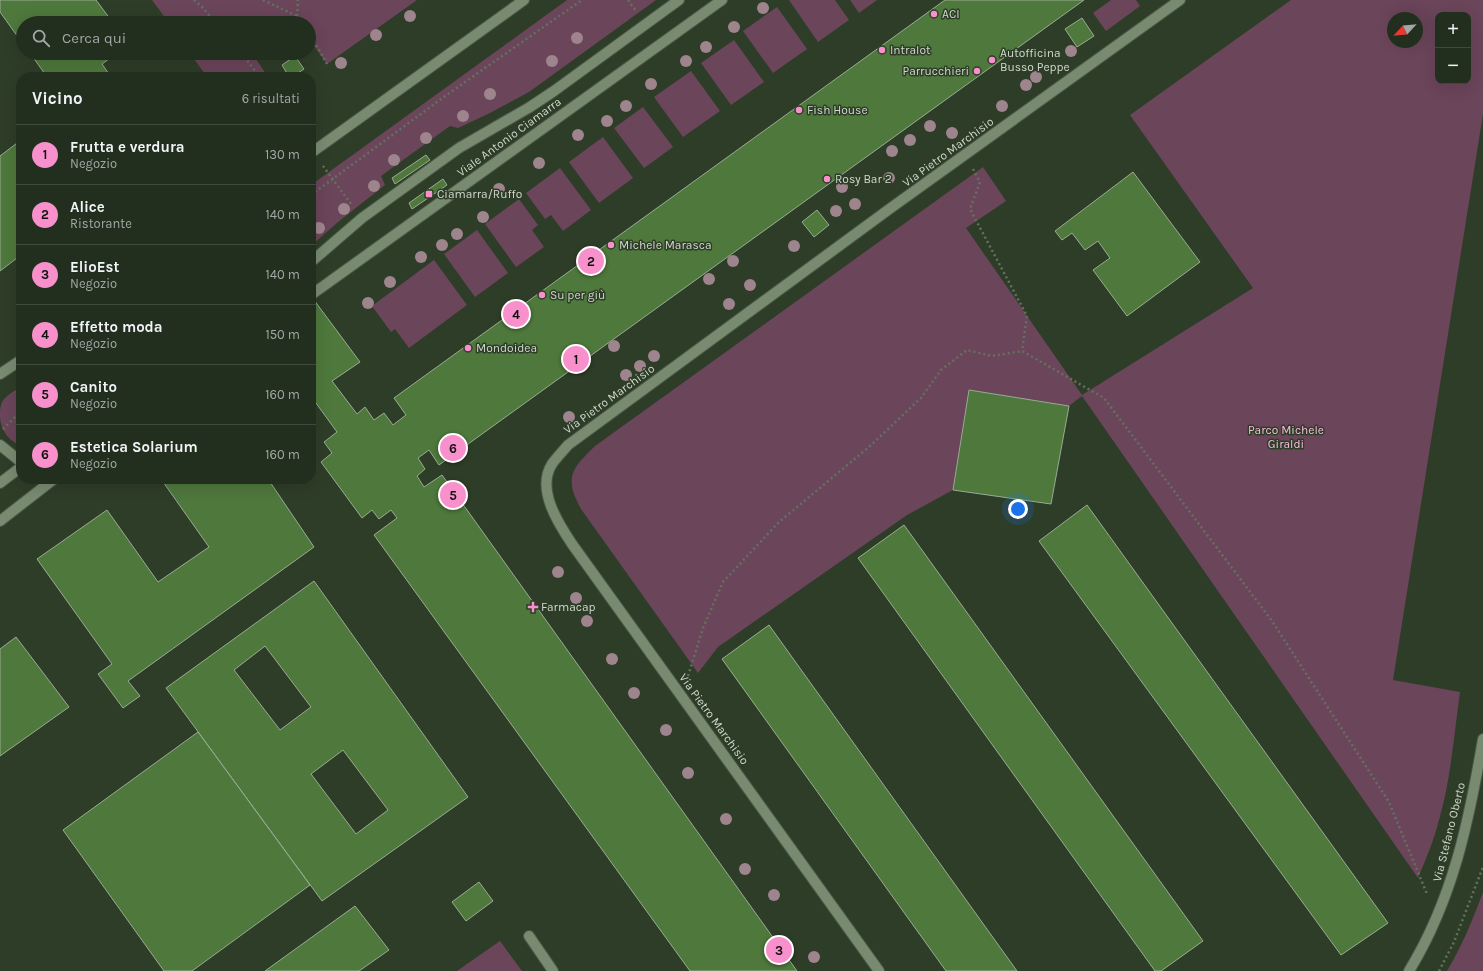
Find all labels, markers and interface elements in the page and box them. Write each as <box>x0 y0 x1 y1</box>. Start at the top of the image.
place label: ACI <box>942 7 960 21</box>
marker: ACI <box>929 9 939 19</box>
north arrow <box>1387 12 1423 48</box>
map controls <box>1435 12 1471 84</box>
button: + <box>1435 12 1471 48</box>
search box <box>16 16 316 60</box>
icon: search <box>30 27 52 49</box>
text: Cerca qui <box>62 29 126 47</box>
place label: Intralot <box>890 43 931 57</box>
marker: Intralot <box>877 45 887 55</box>
place label: Autofficina Busso Peppe <box>1000 46 1070 74</box>
button: − <box>1435 48 1471 84</box>
marker: Autofficina Busso Peppe <box>987 55 997 65</box>
place label: Parrucchieri <box>903 64 969 78</box>
marker: Parrucchieri <box>972 66 982 76</box>
text: Vicino <box>32 88 83 108</box>
text: 6 risultati <box>242 91 300 106</box>
street label: Viale Antonio Ciamarra <box>454 94 564 180</box>
place label: Fish House <box>807 103 868 117</box>
marker: Fish House <box>794 105 804 115</box>
street label: Via Pietro Marchisio <box>900 114 996 190</box>
text: Frutta e verdura <box>70 138 185 156</box>
text: 1 <box>43 147 47 162</box>
text: 130 m <box>265 147 300 162</box>
text: Negozio <box>70 156 117 171</box>
place label: Rosy Bar 2 <box>835 172 892 186</box>
marker: Rosy Bar 2 <box>822 174 832 184</box>
place label: Ciamarra/Ruffo <box>437 187 522 201</box>
marker: Ciamarra/Ruffo <box>424 189 434 199</box>
text: Alice <box>70 198 105 216</box>
text: 2 <box>41 207 49 222</box>
text: 140 m <box>265 207 300 222</box>
text: Ristorante <box>70 216 132 231</box>
place label: Michele Marasca <box>619 238 712 252</box>
marker: Michele Marasca <box>606 240 616 250</box>
pin: 2 <box>578 246 604 276</box>
text: ElioEst <box>70 258 119 276</box>
text: 3 <box>41 267 49 282</box>
text: 140 m <box>265 267 300 282</box>
text: Negozio <box>70 276 117 291</box>
place label: Su per giù <box>550 288 605 302</box>
marker: Su per giù <box>537 290 547 300</box>
pin: 4 <box>503 299 529 329</box>
text: Effetto moda <box>70 318 163 336</box>
text: 4 <box>41 327 49 342</box>
text: 150 m <box>265 327 300 342</box>
text: Negozio <box>70 336 117 351</box>
place label: Mondoidea <box>476 341 537 355</box>
marker: Mondoidea <box>463 343 473 353</box>
pin: 1 <box>563 344 589 374</box>
street label: Via Pietro Marchisio <box>561 361 657 437</box>
text: Canito <box>70 378 117 396</box>
text: 5 <box>41 387 49 402</box>
text: 160 m <box>265 387 300 402</box>
text: Negozio <box>70 396 117 411</box>
park label: Parco Michele Giraldi <box>1248 423 1324 451</box>
pin: 6 <box>440 433 466 463</box>
text: Estetica Solarium <box>70 438 198 456</box>
text: 6 <box>41 447 49 462</box>
text: 160 m <box>265 447 300 462</box>
text: Negozio <box>70 456 117 471</box>
pin: 5 <box>440 480 466 510</box>
your location <box>1008 499 1028 519</box>
place label: Farmacap <box>541 600 596 614</box>
marker: Farmacap <box>528 602 538 612</box>
street label: Via Pietro Marchisio <box>676 671 752 767</box>
street label: Via Stefano Oberto <box>1430 781 1468 883</box>
pin: 3 <box>766 935 792 965</box>

